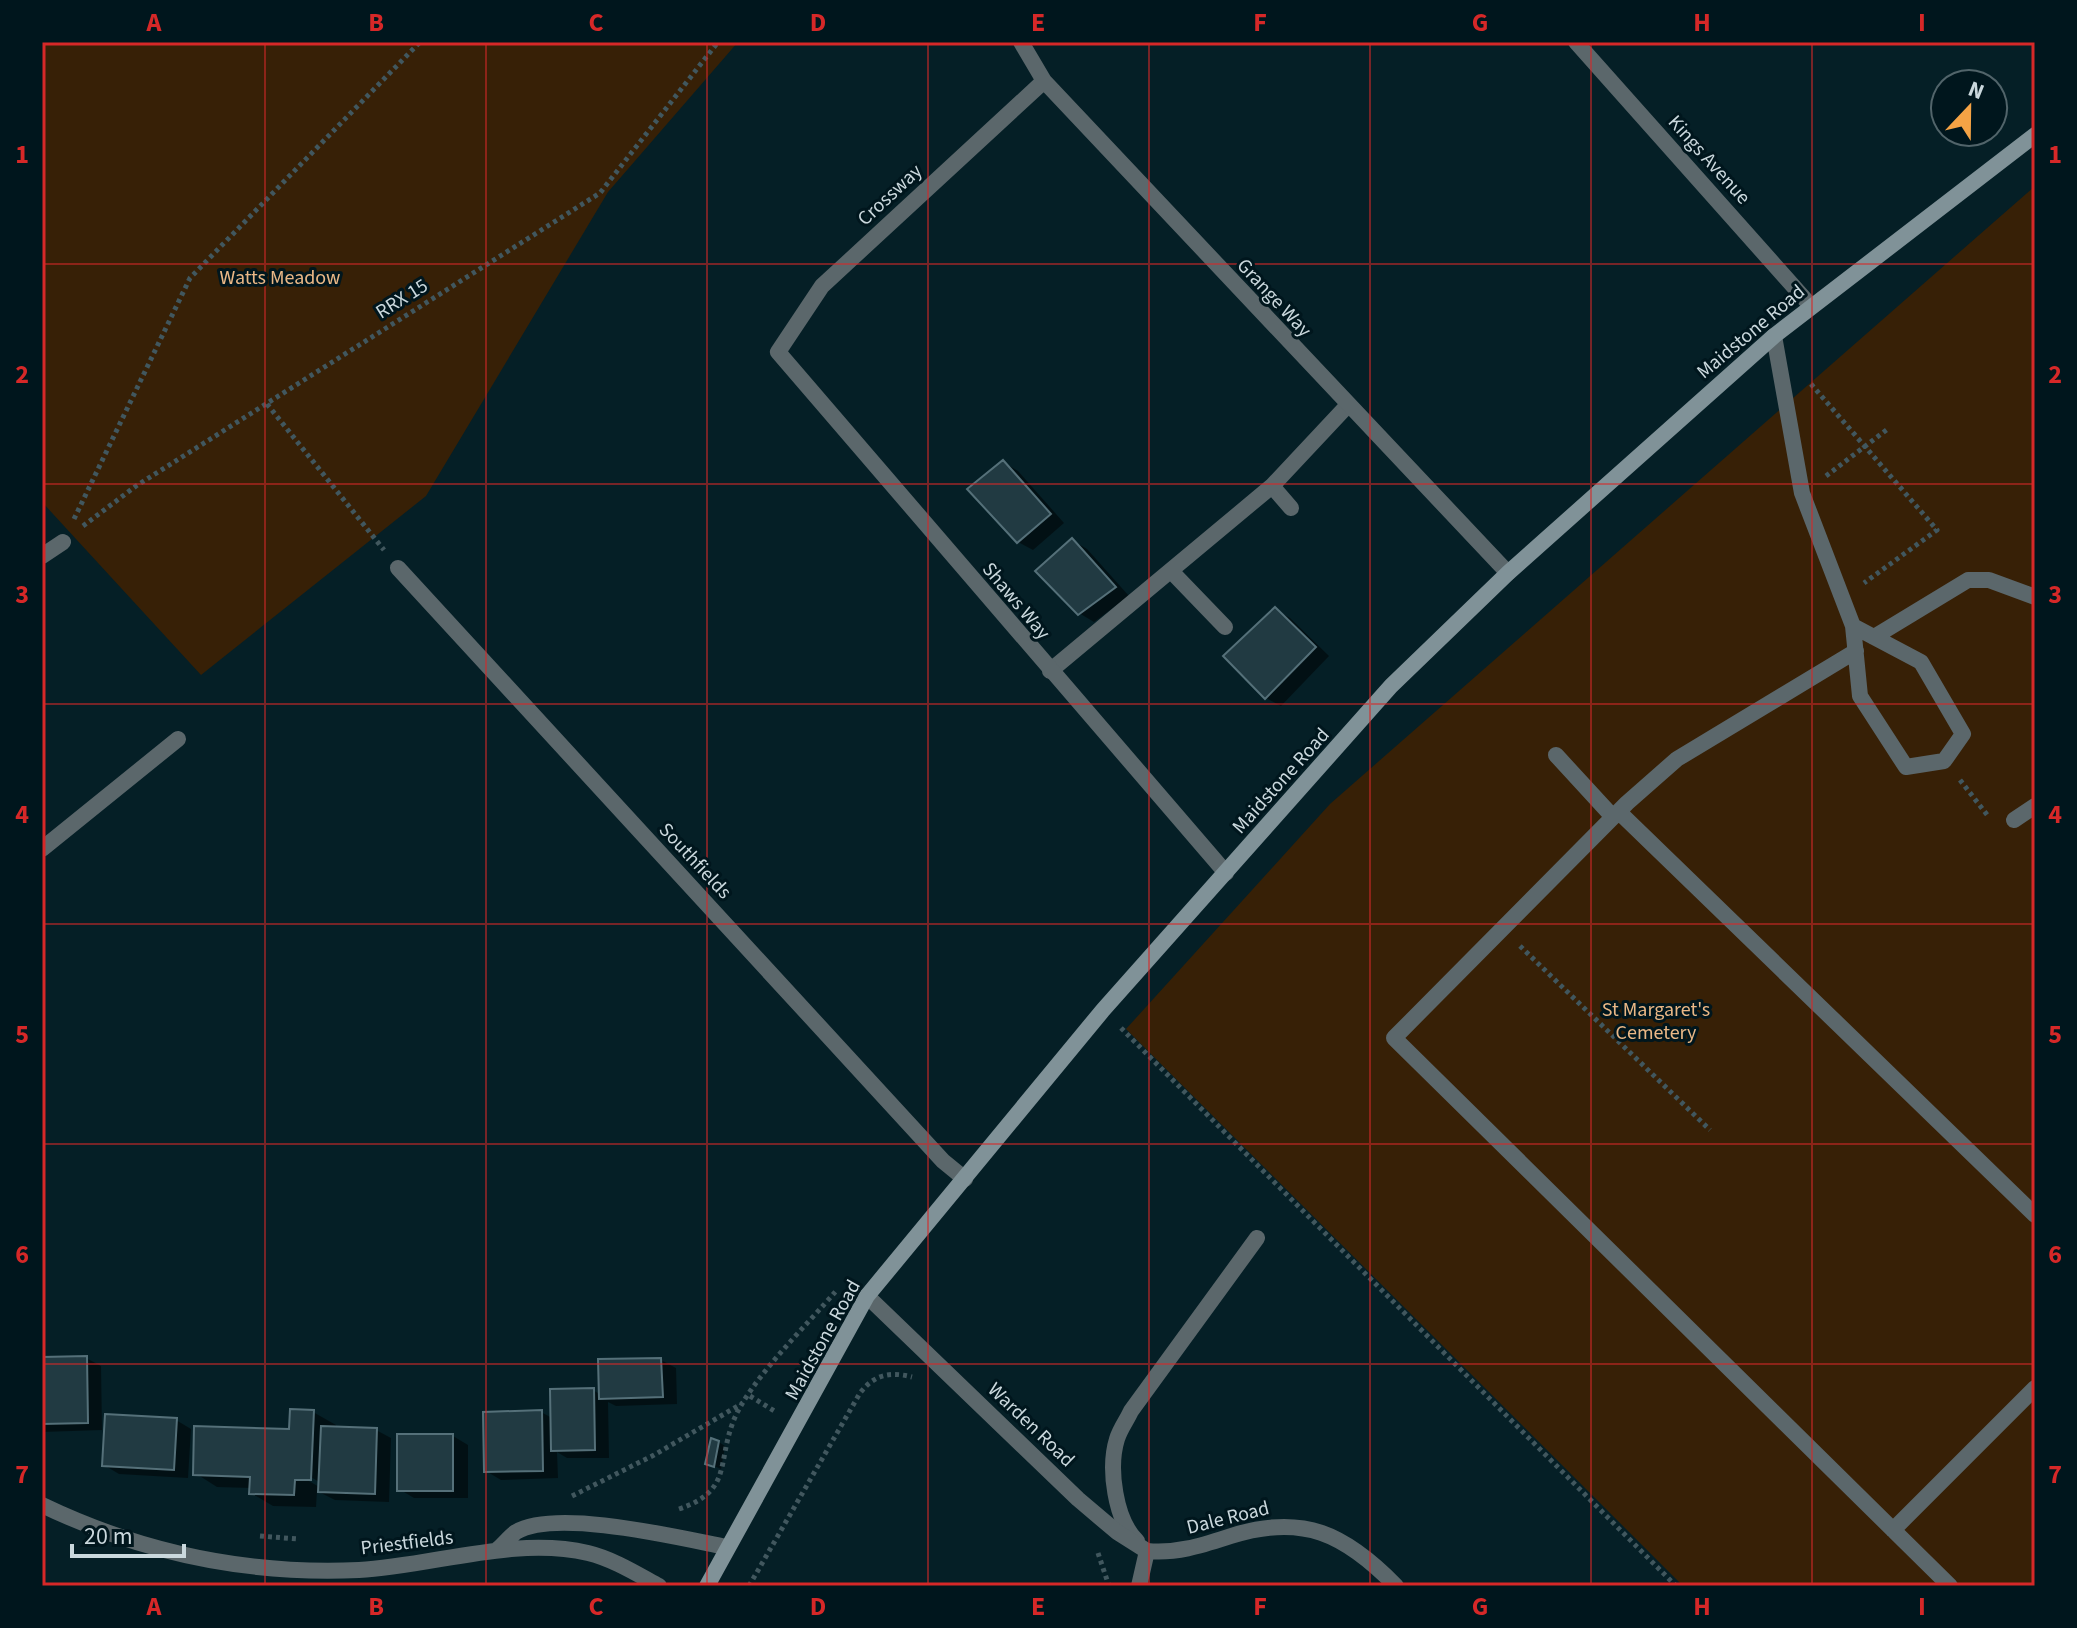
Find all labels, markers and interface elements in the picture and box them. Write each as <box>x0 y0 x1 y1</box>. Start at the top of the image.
text: A <box>146 4 163 41</box>
text: B <box>368 4 384 41</box>
text: C <box>588 4 604 41</box>
text: D <box>810 4 826 41</box>
text: E <box>1031 4 1045 41</box>
text: F <box>1253 4 1267 41</box>
text: G <box>1472 4 1488 41</box>
text: H <box>1693 4 1711 41</box>
text: I <box>1918 4 1926 41</box>
north arrow <box>1929 68 2009 148</box>
text: N <box>1963 73 1989 108</box>
street label: Kings Avenue <box>1661 109 1757 211</box>
text: 1 <box>15 136 29 173</box>
text: 1 <box>2048 136 2062 173</box>
street label: Crossway <box>851 157 929 232</box>
street label: Grange Way <box>1230 252 1318 344</box>
park label: Watts Meadow <box>219 264 341 292</box>
street label: RRX 15 <box>370 272 434 326</box>
street label: Maidstone Road <box>1691 278 1811 386</box>
text: 2 <box>15 356 29 393</box>
text: 2 <box>2048 356 2062 393</box>
street label: Shaws Way <box>975 556 1057 646</box>
text: 3 <box>15 576 29 613</box>
text: 3 <box>2048 576 2062 613</box>
street label: Maidstone Road <box>1226 722 1336 840</box>
text: 4 <box>15 796 29 833</box>
text: 4 <box>2048 796 2062 833</box>
street label: Southfields <box>652 817 738 905</box>
park label: St Margaret's Cemetery <box>1602 996 1710 1047</box>
text: 5 <box>15 1016 29 1053</box>
text: 5 <box>2048 1016 2062 1053</box>
text: 6 <box>15 1236 29 1273</box>
text: 6 <box>2048 1236 2062 1273</box>
street label: Maidstone Road <box>778 1275 868 1405</box>
street label: Warden Road <box>981 1376 1081 1474</box>
text: 7 <box>15 1456 29 1493</box>
text: 7 <box>2048 1456 2062 1493</box>
street label: Dale Road <box>1184 1494 1272 1542</box>
scale bar <box>72 1508 184 1558</box>
text: 20 m <box>84 1519 133 1554</box>
street label: Priestfields <box>359 1523 455 1563</box>
text: A <box>146 1588 163 1625</box>
text: B <box>368 1588 384 1625</box>
text: C <box>588 1588 604 1625</box>
text: D <box>810 1588 826 1625</box>
text: E <box>1031 1588 1045 1625</box>
text: F <box>1253 1588 1267 1625</box>
text: G <box>1472 1588 1488 1625</box>
text: H <box>1693 1588 1711 1625</box>
text: I <box>1918 1588 1926 1625</box>

